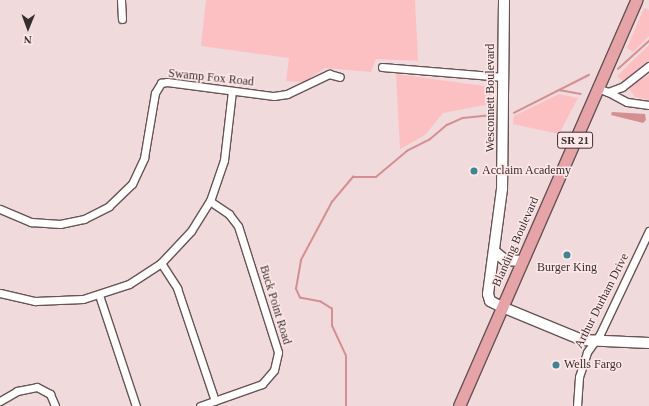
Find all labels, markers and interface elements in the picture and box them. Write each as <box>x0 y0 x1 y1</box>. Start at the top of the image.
north arrow <box>8 8 48 48</box>
text: N <box>24 34 32 46</box>
street label: Wesconnett Boulevard <box>484 44 498 152</box>
street label: Swamp Fox Road <box>167 66 255 90</box>
road number: SR 21 <box>557 131 593 149</box>
place label: Acclaim Academy <box>482 164 572 178</box>
marker: Acclaim Academy <box>469 166 479 176</box>
street label: Blanding Boulevard <box>490 195 542 289</box>
marker: Burger King <box>562 250 572 260</box>
street label: Arthur Durham Drive <box>572 251 632 351</box>
place label: Burger King <box>537 261 597 275</box>
street label: Buck Point Road <box>256 264 294 346</box>
place label: Wells Fargo <box>564 358 622 372</box>
marker: Wells Fargo <box>551 360 561 370</box>

